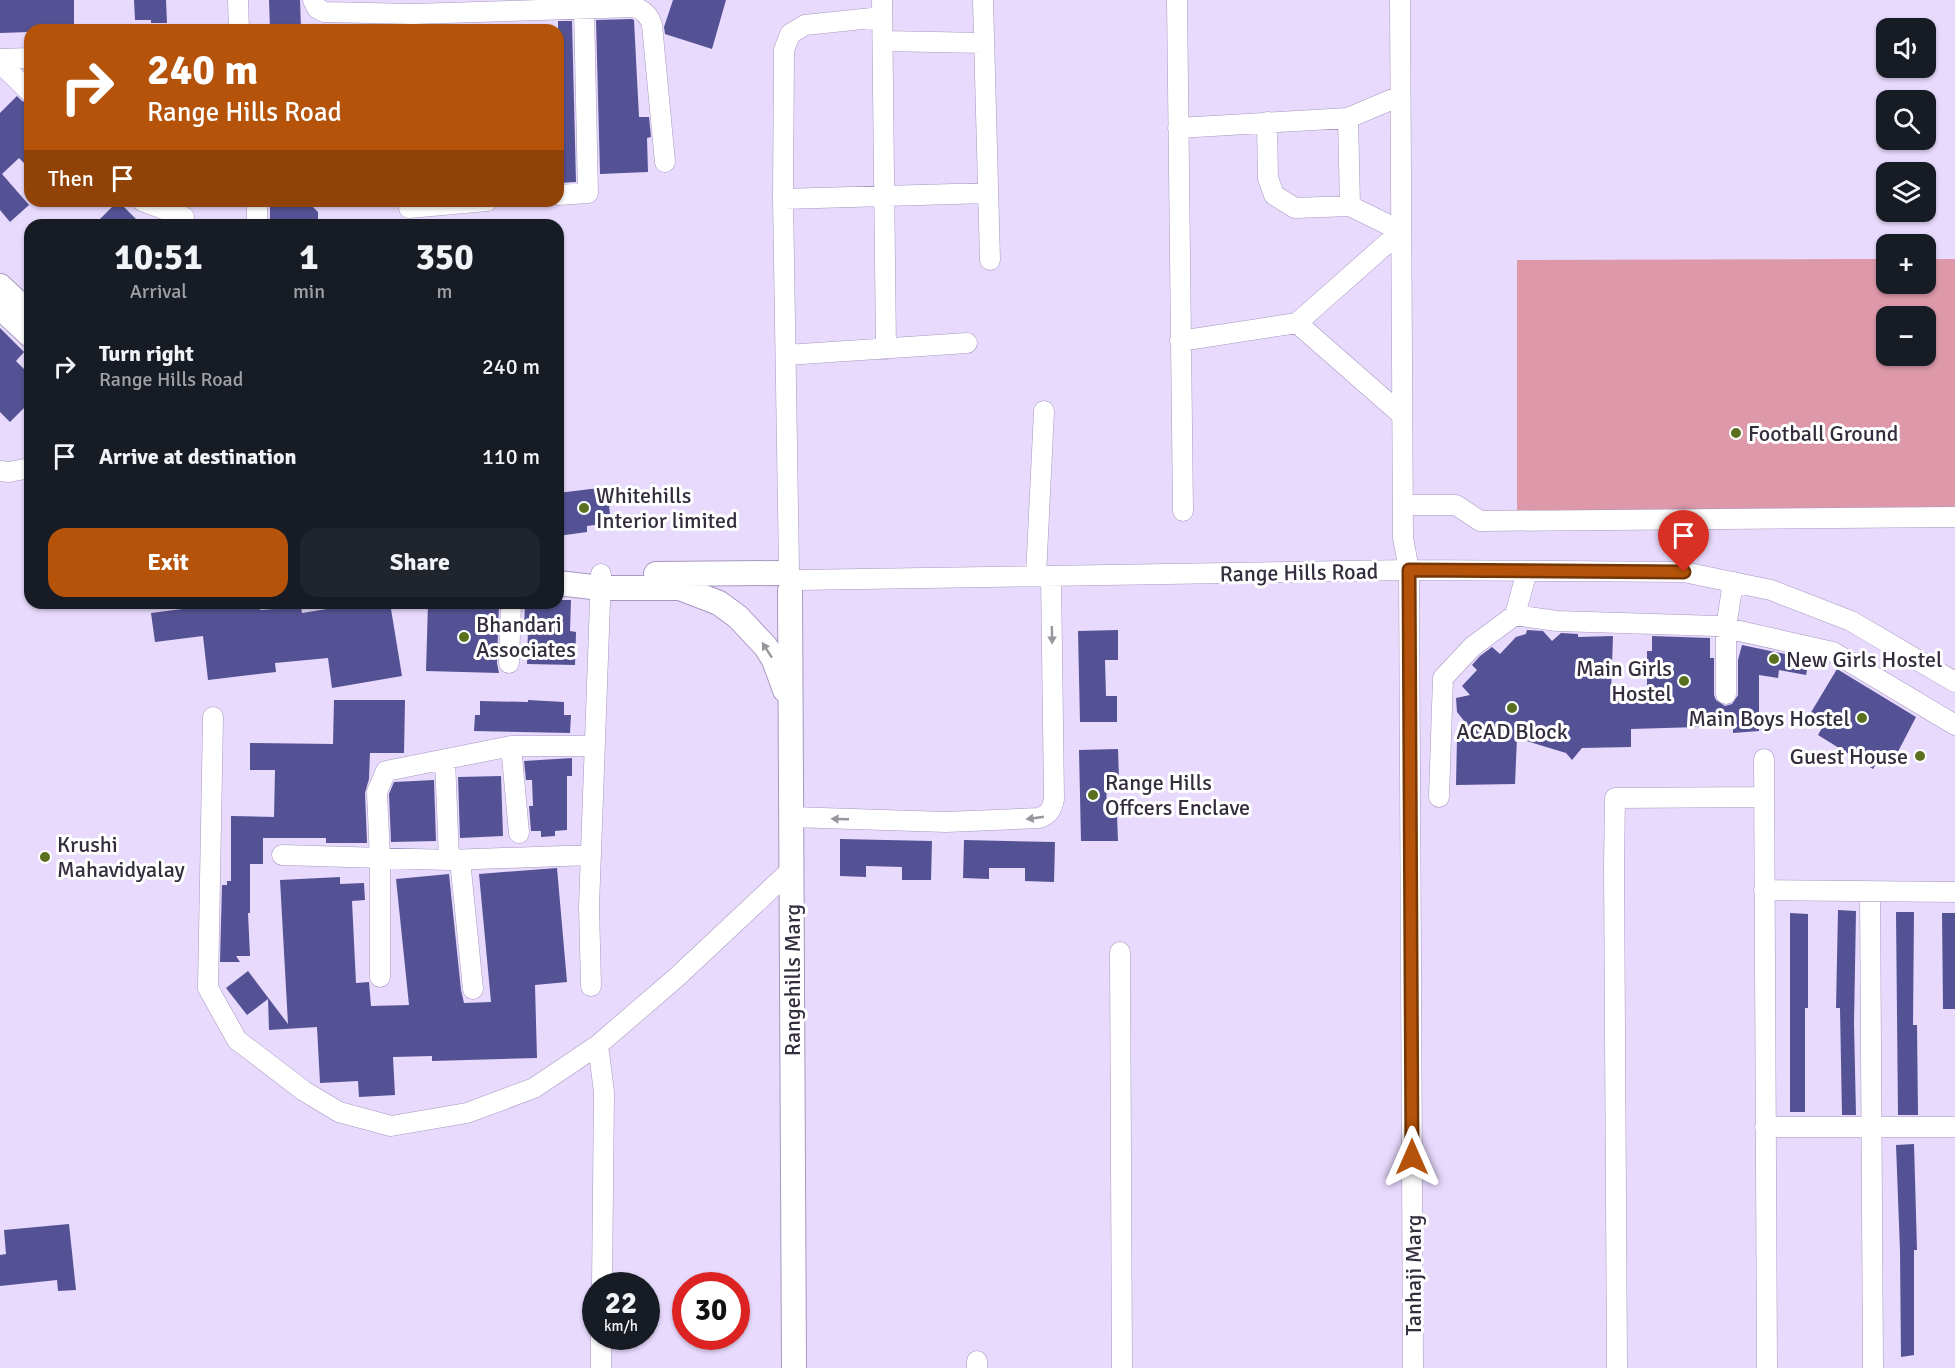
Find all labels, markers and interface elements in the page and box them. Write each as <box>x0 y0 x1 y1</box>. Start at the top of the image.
map controls <box>1876 18 1936 366</box>
button: sound <box>1876 18 1936 78</box>
text: 240 m <box>147 45 258 96</box>
icon: right <box>48 48 126 126</box>
button: search <box>1876 90 1936 150</box>
text: Range Hills Road <box>147 96 342 129</box>
icon: arrive <box>106 162 139 195</box>
button: layers <box>1876 162 1936 222</box>
text: Then <box>48 165 94 192</box>
button: + <box>1876 234 1936 294</box>
text: 10:51 <box>114 235 203 280</box>
text: 1 <box>299 235 319 280</box>
text: 350 <box>415 235 474 280</box>
text: Arrival <box>130 279 187 304</box>
text: min <box>293 279 325 304</box>
text: m <box>437 279 453 304</box>
button: − <box>1876 306 1936 366</box>
text: Turn right <box>99 340 194 367</box>
icon: right <box>48 350 81 383</box>
text: 240 m <box>482 353 540 380</box>
text: Range Hills Road <box>99 367 243 392</box>
place label: Football Ground <box>1748 420 1898 447</box>
marker: Football Ground <box>1729 426 1743 440</box>
icon: arrive <box>48 440 81 473</box>
text: Arrive at destination <box>99 443 296 470</box>
text: 110 m <box>482 443 540 470</box>
place label: Whitehills Interior limited <box>596 482 738 534</box>
marker: Whitehills Interior limited <box>577 501 591 515</box>
pin <box>1658 510 1709 572</box>
icon: arrive <box>1667 519 1700 552</box>
button: Exit <box>48 528 288 597</box>
button: Share <box>300 528 540 597</box>
street label: Range Hills Road <box>1219 558 1379 587</box>
place label: Bhandari Associates <box>476 611 576 663</box>
one-way arrow <box>1047 625 1057 644</box>
marker: Bhandari Associates <box>457 630 471 644</box>
one-way arrow <box>762 642 773 658</box>
place label: New Girls Hostel <box>1786 646 1942 673</box>
marker: New Girls Hostel <box>1767 652 1781 666</box>
place label: Main Girls Hostel <box>1576 655 1672 707</box>
marker: Main Girls Hostel <box>1677 674 1691 688</box>
marker: ACAD Block <box>1505 701 1519 715</box>
place label: Main Boys Hostel <box>1688 705 1850 732</box>
marker: Main Boys Hostel <box>1855 711 1869 725</box>
place label: ACAD Block <box>1456 718 1568 745</box>
place label: Guest House <box>1790 743 1908 770</box>
marker: Guest House <box>1913 749 1927 763</box>
place label: Range Hills Offcers Enclave <box>1105 769 1250 821</box>
marker: Range Hills Offcers Enclave <box>1086 788 1100 802</box>
one-way arrow <box>1025 813 1044 822</box>
one-way arrow <box>831 814 850 823</box>
place label: Krushi Mahavidyalay <box>57 831 186 883</box>
marker: Krushi Mahavidyalay <box>38 850 52 864</box>
street label: Rangehills Marg <box>779 904 806 1056</box>
position arrow <box>1380 1125 1444 1189</box>
street label: Tanhaji Marg <box>1400 1215 1427 1335</box>
speed limit sign: 30 <box>672 1272 750 1350</box>
text: 22 <box>605 1285 637 1322</box>
text: km/h <box>604 1317 638 1335</box>

